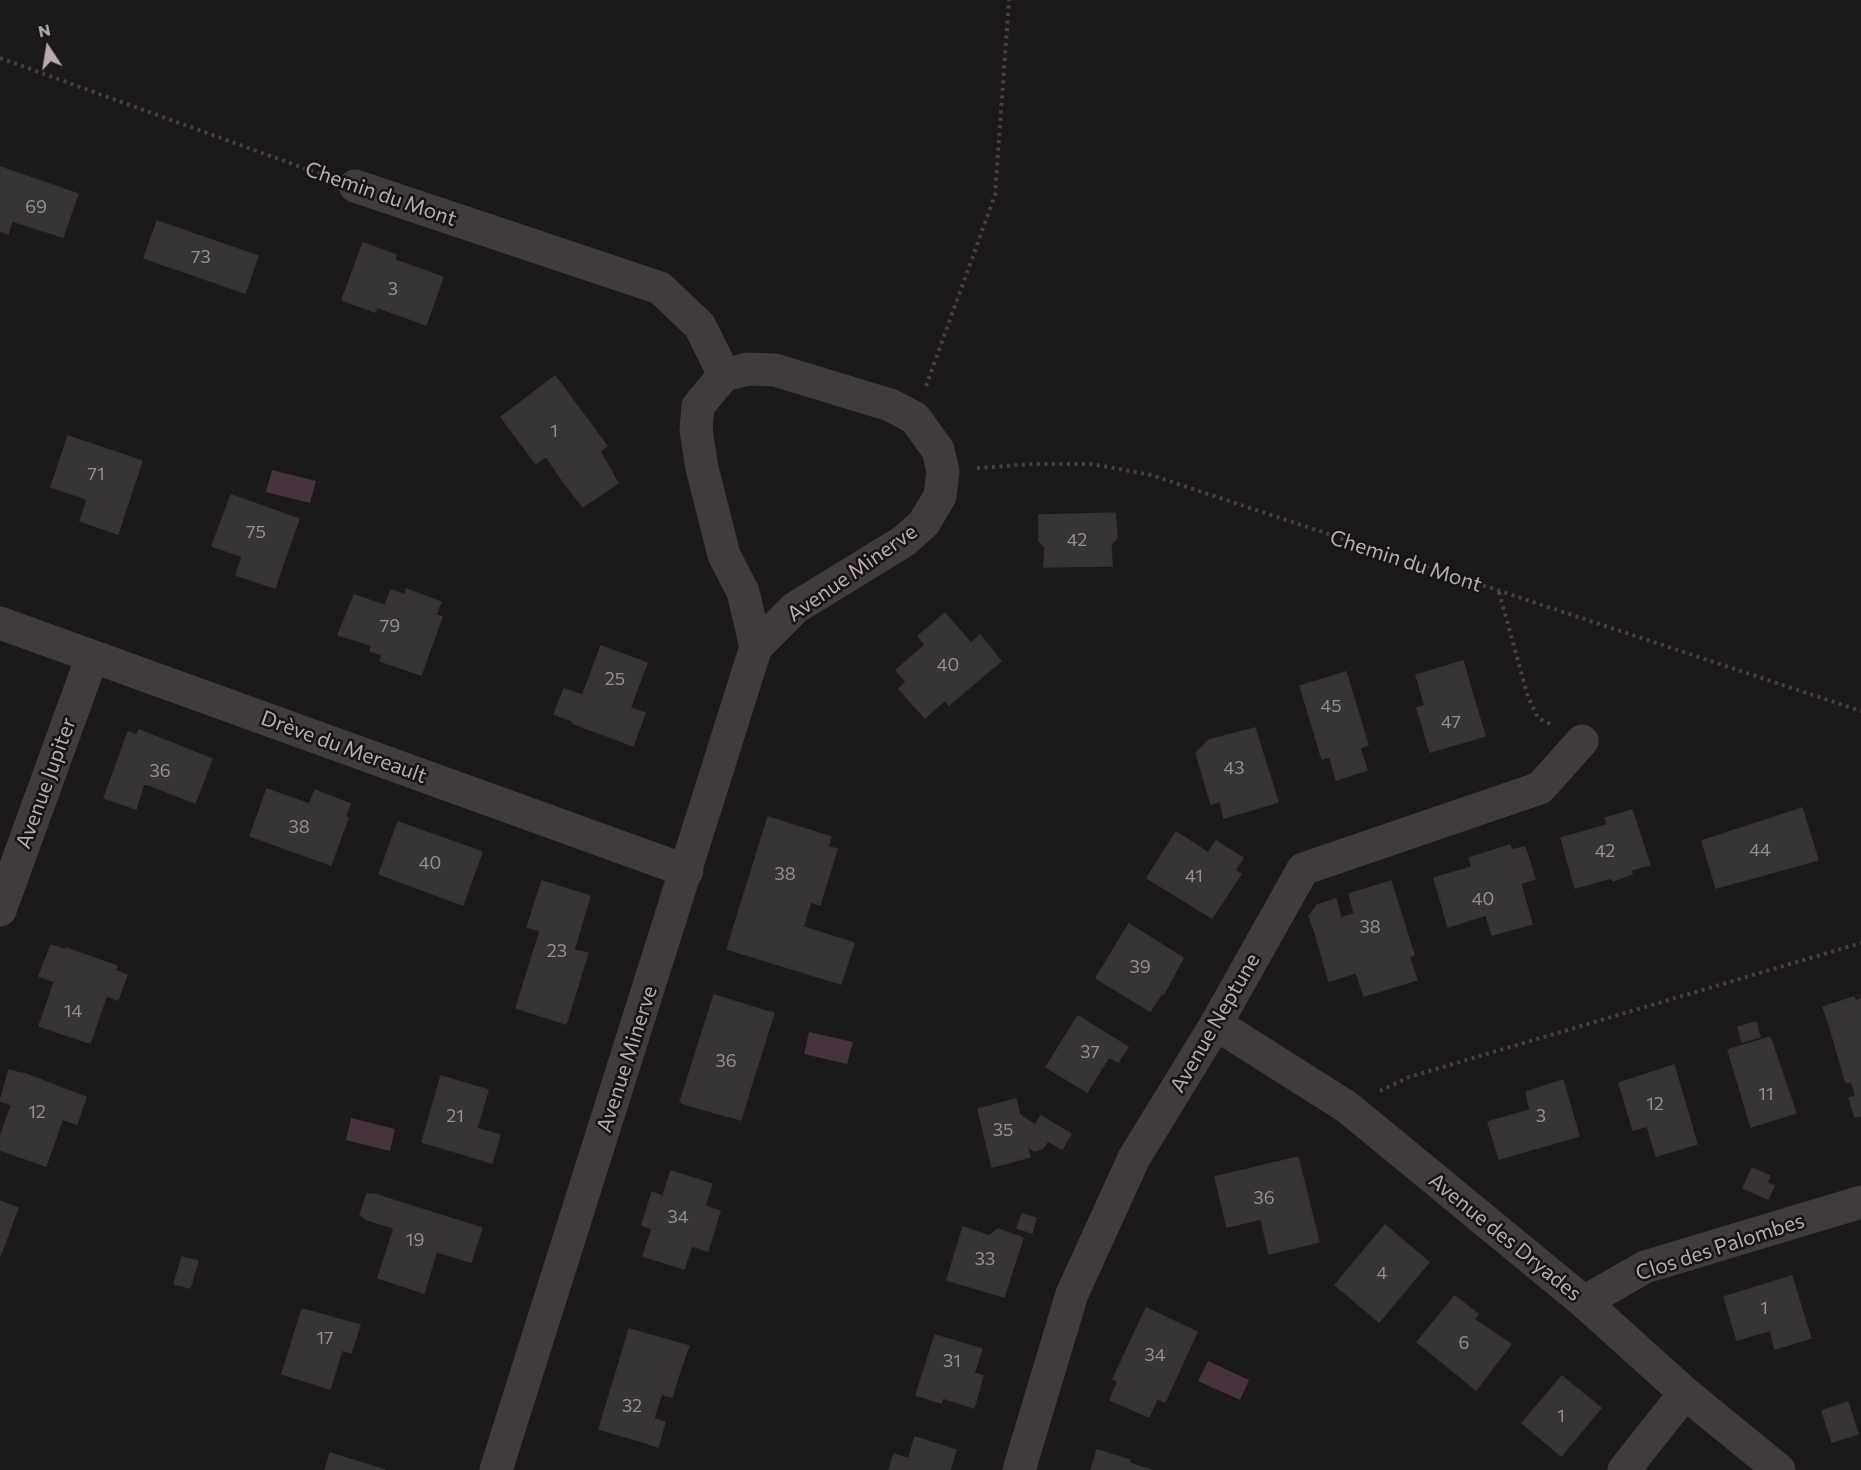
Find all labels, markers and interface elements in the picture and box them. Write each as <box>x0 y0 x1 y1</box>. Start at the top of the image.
north arrow <box>18 18 78 78</box>
text: N <box>36 19 52 40</box>
street label: Chemin du Mont <box>302 156 460 232</box>
house number: 69 <box>25 196 47 218</box>
house number: 73 <box>191 246 211 268</box>
house number: 3 <box>388 278 398 300</box>
house number: 1 <box>550 420 558 442</box>
house number: 71 <box>87 463 105 485</box>
street label: Avenue Minerve <box>782 519 922 627</box>
house number: 75 <box>246 521 266 543</box>
street label: Chemin du Mont <box>1327 525 1485 597</box>
house number: 42 <box>1067 529 1087 551</box>
house number: 79 <box>380 615 400 637</box>
house number: 40 <box>937 654 959 676</box>
house number: 25 <box>605 668 625 690</box>
house number: 45 <box>1320 695 1342 717</box>
street label: Drève du Mereault <box>258 705 430 789</box>
house number: 47 <box>1441 711 1461 733</box>
street label: Avenue Jupiter <box>11 714 81 852</box>
house number: 43 <box>1223 757 1245 779</box>
house number: 36 <box>149 760 171 782</box>
house number: 38 <box>288 816 310 838</box>
house number: 44 <box>1749 839 1771 861</box>
house number: 42 <box>1595 840 1615 862</box>
house number: 40 <box>419 852 441 874</box>
house number: 38 <box>774 863 796 885</box>
house number: 41 <box>1185 865 1203 887</box>
house number: 40 <box>1472 888 1494 910</box>
house number: 38 <box>1359 916 1381 938</box>
house number: 23 <box>547 940 567 962</box>
street label: Avenue Neptune <box>1165 949 1265 1097</box>
house number: 39 <box>1129 956 1151 978</box>
street label: Avenue Minerve <box>591 983 663 1135</box>
house number: 14 <box>64 1000 82 1022</box>
house number: 37 <box>1080 1041 1100 1063</box>
house number: 36 <box>715 1050 737 1072</box>
house number: 11 <box>1758 1083 1774 1105</box>
house number: 12 <box>1646 1093 1664 1115</box>
house number: 12 <box>28 1101 46 1123</box>
house number: 21 <box>446 1105 464 1127</box>
house number: 3 <box>1536 1105 1546 1127</box>
house number: 35 <box>993 1119 1013 1141</box>
street label: Avenue des Dryades <box>1424 1168 1586 1306</box>
house number: 36 <box>1253 1187 1275 1209</box>
house number: 34 <box>667 1206 689 1228</box>
street label: Clos des Palombes <box>1632 1208 1808 1286</box>
house number: 19 <box>406 1229 424 1251</box>
house number: 33 <box>975 1248 995 1270</box>
house number: 4 <box>1377 1262 1387 1284</box>
house number: 1 <box>1760 1297 1768 1319</box>
house number: 17 <box>316 1327 334 1349</box>
house number: 6 <box>1459 1332 1469 1354</box>
house number: 34 <box>1144 1344 1166 1366</box>
house number: 31 <box>943 1350 961 1372</box>
house number: 32 <box>622 1395 642 1417</box>
house number: 1 <box>1557 1405 1565 1427</box>

